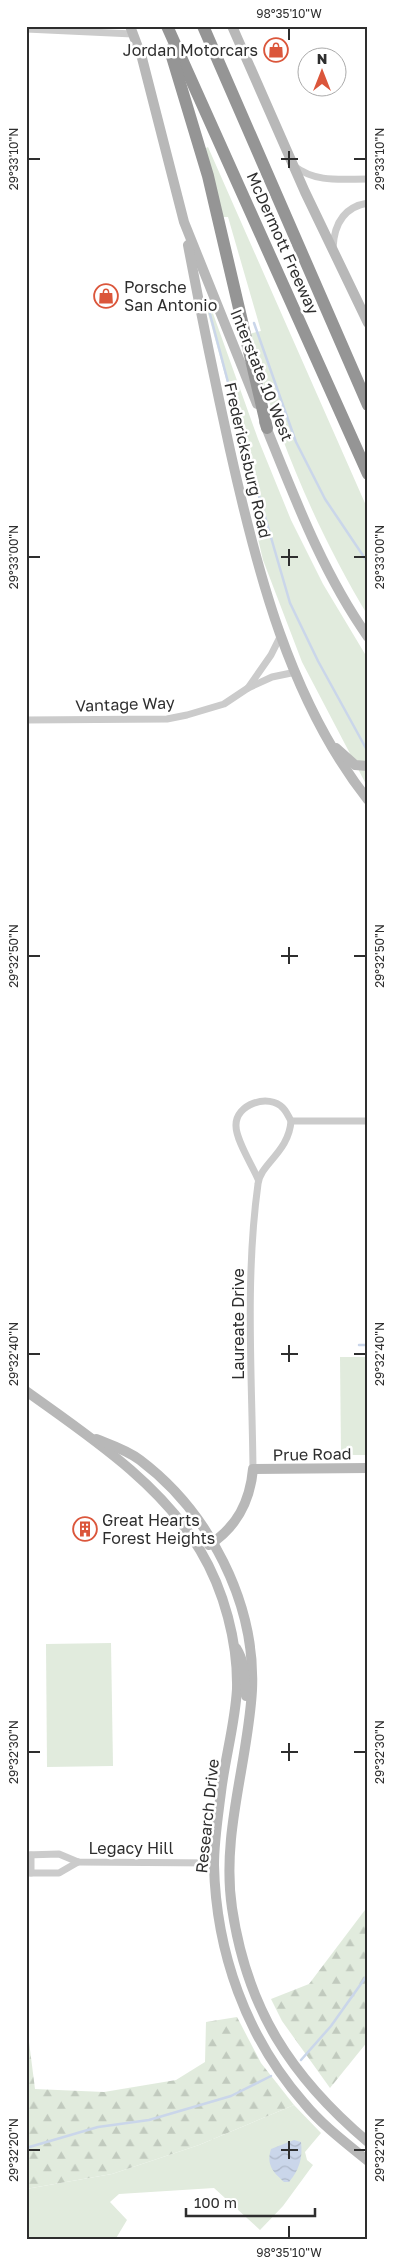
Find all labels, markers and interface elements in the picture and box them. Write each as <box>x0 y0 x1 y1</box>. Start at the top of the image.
text: 98°35'10"W <box>256 6 322 21</box>
shop icon: Jordan Motorcars <box>263 37 289 63</box>
place label: Jordan Motorcars <box>123 40 258 60</box>
north arrow <box>296 48 346 98</box>
text: N <box>317 50 327 67</box>
text: 29°33'10"N <box>6 128 21 190</box>
text: 29°33'10"N <box>372 128 387 190</box>
street label: McDermott Freeway <box>243 169 323 317</box>
place label: Porsche San Antonio <box>124 277 217 315</box>
shop icon: Porsche San Antonio <box>93 283 119 309</box>
street label: Interstate 10 West <box>226 306 298 444</box>
street label: Fredericksburg Road <box>220 380 276 540</box>
text: 29°33'00"N <box>6 525 21 589</box>
text: 29°33'00"N <box>372 525 387 589</box>
street label: Vantage Way <box>75 692 175 716</box>
text: 29°32'50"N <box>6 924 21 988</box>
text: 29°32'50"N <box>372 924 387 988</box>
street label: Laureate Drive <box>228 1268 248 1380</box>
text: 29°32'40"N <box>6 1322 21 1386</box>
text: 29°32'40"N <box>372 1322 387 1386</box>
street label: Prue Road <box>272 1443 352 1465</box>
place label: Great Hearts Forest Heights <box>102 1510 215 1548</box>
building icon: Great Hearts Forest Heights <box>72 1516 98 1542</box>
text: 29°32'30"N <box>6 1720 21 1784</box>
text: 29°32'30"N <box>372 1720 387 1784</box>
street label: Research Drive <box>191 1758 223 1874</box>
street label: Legacy Hill <box>88 1838 174 1858</box>
text: 29°32'20"N <box>6 2118 21 2182</box>
text: 29°32'20"N <box>372 2118 387 2182</box>
scale bar <box>186 2186 315 2218</box>
text: 100 m <box>194 2193 237 2211</box>
text: 98°35'10"W <box>256 2245 322 2260</box>

